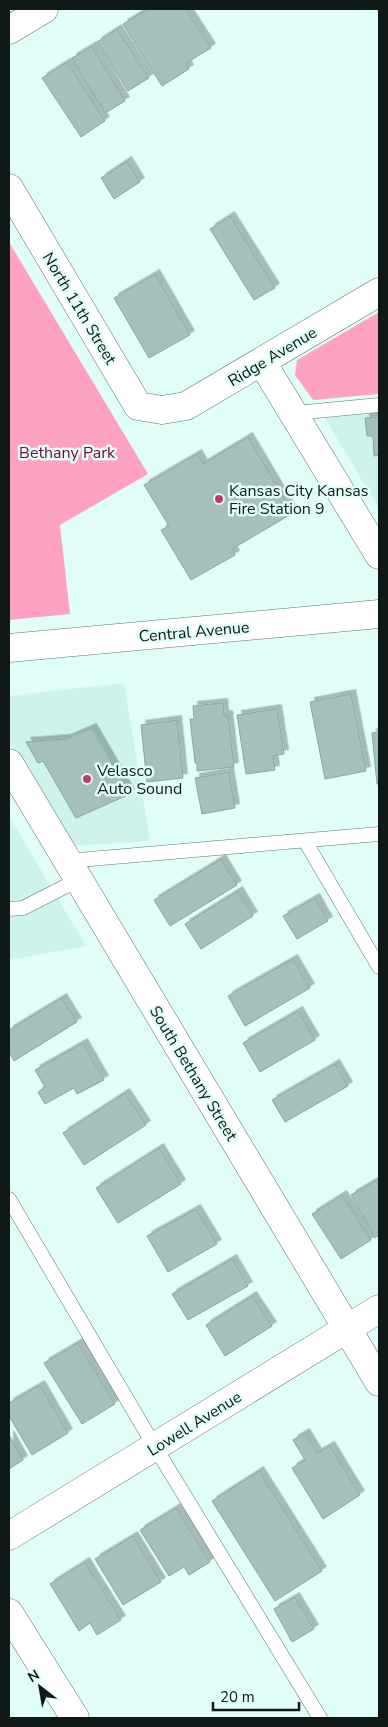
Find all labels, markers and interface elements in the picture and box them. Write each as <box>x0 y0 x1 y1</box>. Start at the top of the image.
street label: North 11th Street <box>37 248 122 369</box>
street label: Ridge Avenue <box>224 322 321 392</box>
park label: Bethany Park <box>19 442 116 464</box>
place label: Kansas City Kansas Fire Station 9 <box>229 480 369 520</box>
marker: Kansas City Kansas Fire Station 9 <box>213 493 225 505</box>
street label: Central Avenue <box>138 616 250 648</box>
place label: Velasco Auto Sound <box>96 760 182 800</box>
marker: Velasco Auto Sound <box>81 773 93 785</box>
street label: South Bethany Street <box>144 1002 242 1146</box>
street label: Lowell Avenue <box>143 1386 246 1462</box>
north arrow <box>15 1662 65 1712</box>
text: N <box>24 1665 43 1687</box>
scale bar <box>213 1680 299 1712</box>
text: 20 m <box>220 1687 255 1707</box>

